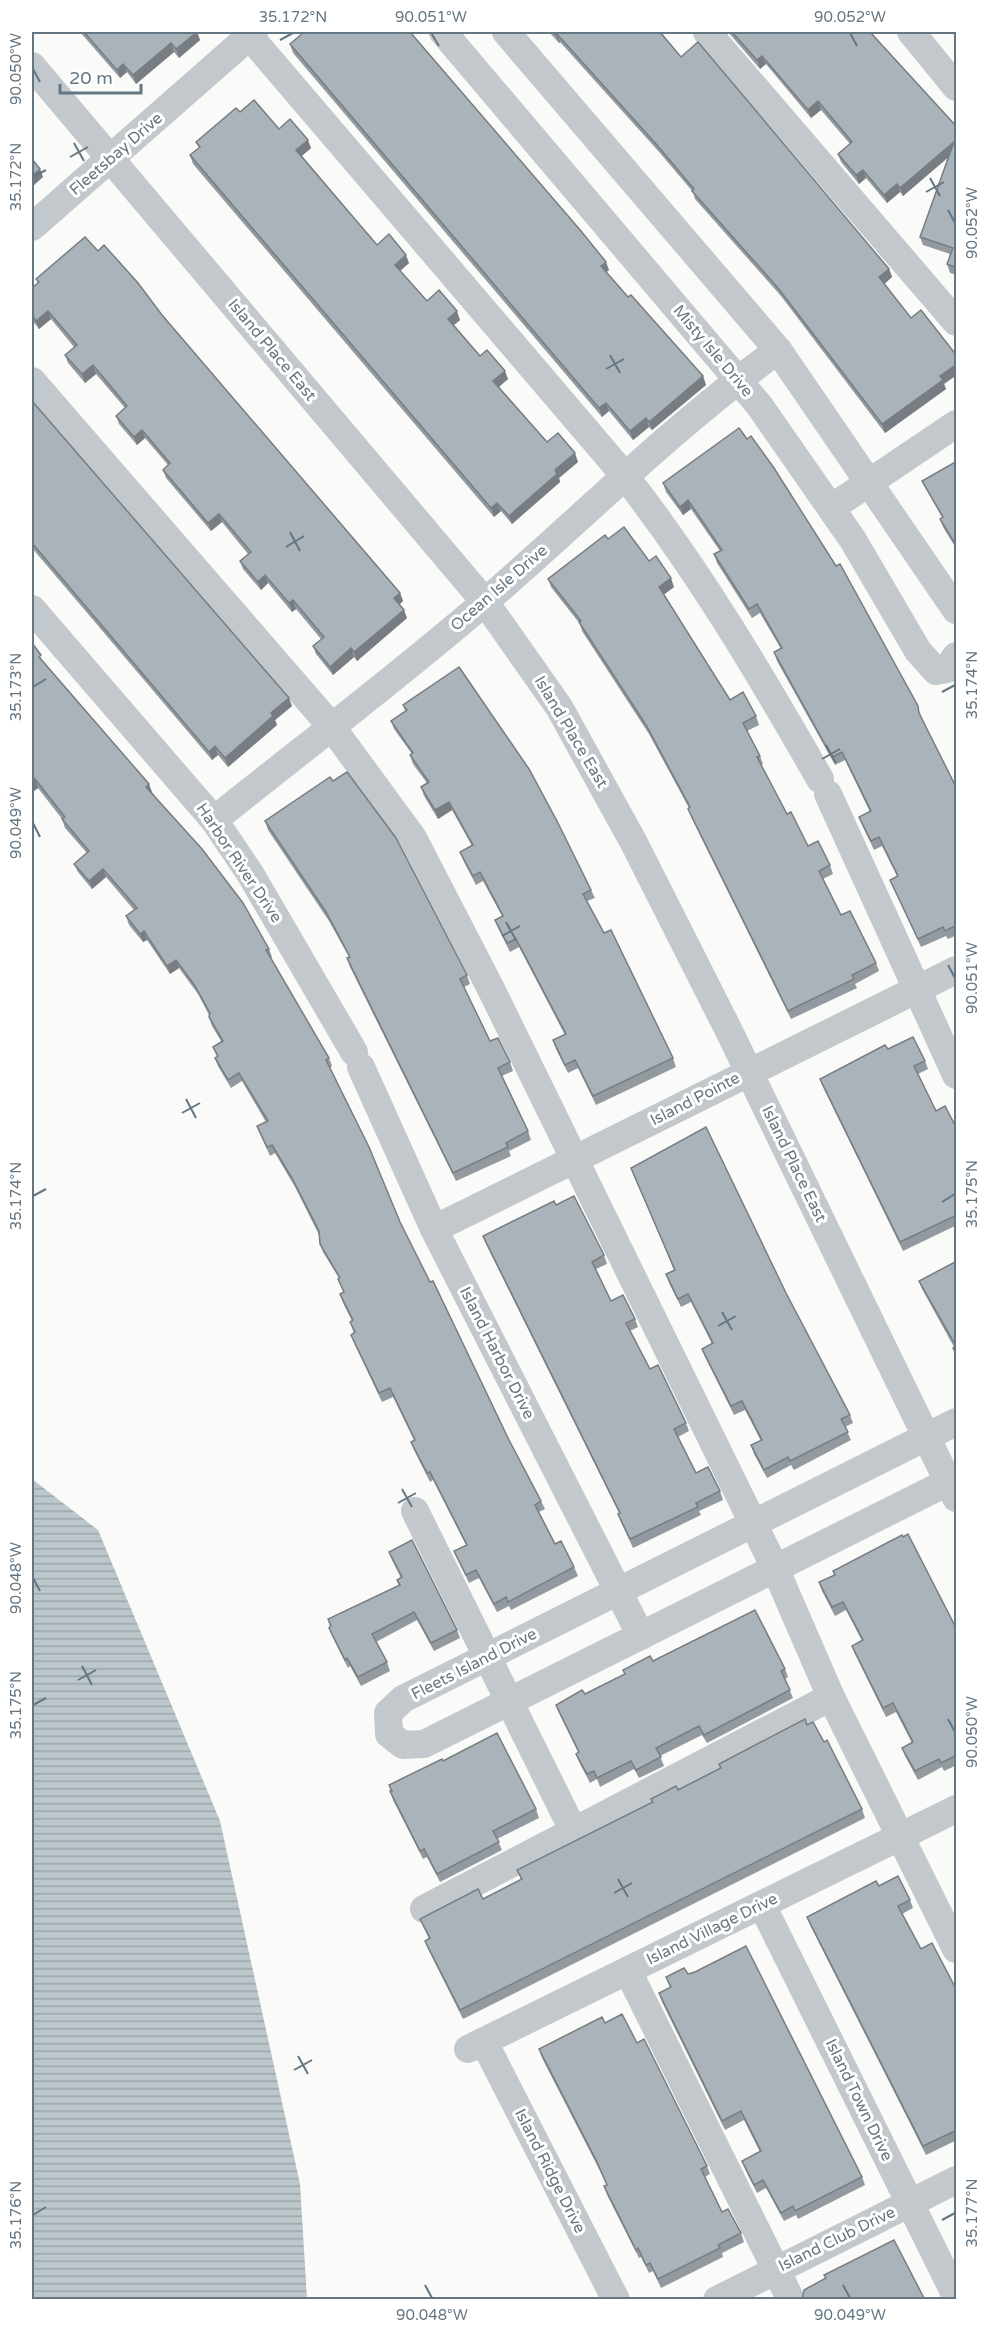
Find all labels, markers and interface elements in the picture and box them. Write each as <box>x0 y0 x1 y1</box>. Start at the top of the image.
text: 35.172°N <box>259 8 327 26</box>
text: 90.051°W <box>395 8 467 26</box>
text: 90.052°W <box>814 8 886 26</box>
text: 90.050°W <box>7 33 25 105</box>
scale bar <box>60 57 141 95</box>
text: 20 m <box>69 67 113 89</box>
street label: Fleetsbay Drive <box>65 108 167 200</box>
text: 35.172°N <box>7 143 25 211</box>
text: 90.052°W <box>963 187 981 259</box>
street label: Island Place East <box>223 295 321 405</box>
street label: Misty Isle Drive <box>669 301 757 401</box>
street label: Ocean Isle Drive <box>446 541 552 635</box>
text: 35.174°N <box>963 651 981 719</box>
text: 35.173°N <box>7 653 25 721</box>
street label: Island Place East <box>530 672 612 792</box>
text: 90.049°W <box>7 787 25 859</box>
street label: Harbor River Drive <box>192 799 286 927</box>
text: 90.051°W <box>963 942 981 1014</box>
street label: Island Pointe <box>647 1068 743 1130</box>
street label: Island Place East <box>757 1102 831 1226</box>
text: 35.175°N <box>963 1160 981 1228</box>
text: 35.174°N <box>7 1162 25 1230</box>
street label: Island Harbor Drive <box>455 1284 539 1422</box>
text: 90.048°W <box>7 1542 25 1614</box>
street label: Fleets Island Drive <box>408 1624 540 1704</box>
text: 35.175°N <box>7 1671 25 1739</box>
text: 90.050°W <box>963 1696 981 1768</box>
street label: Island Village Drive <box>643 1889 781 1969</box>
street label: Island Town Drive <box>821 2036 897 2164</box>
street label: Island Ridge Drive <box>510 2105 590 2237</box>
text: 35.177°N <box>963 2179 981 2247</box>
text: 35.176°N <box>7 2181 25 2249</box>
street label: Island Club Drive <box>775 2202 899 2276</box>
text: 90.048°W <box>396 2306 468 2324</box>
text: 90.049°W <box>814 2306 886 2324</box>

